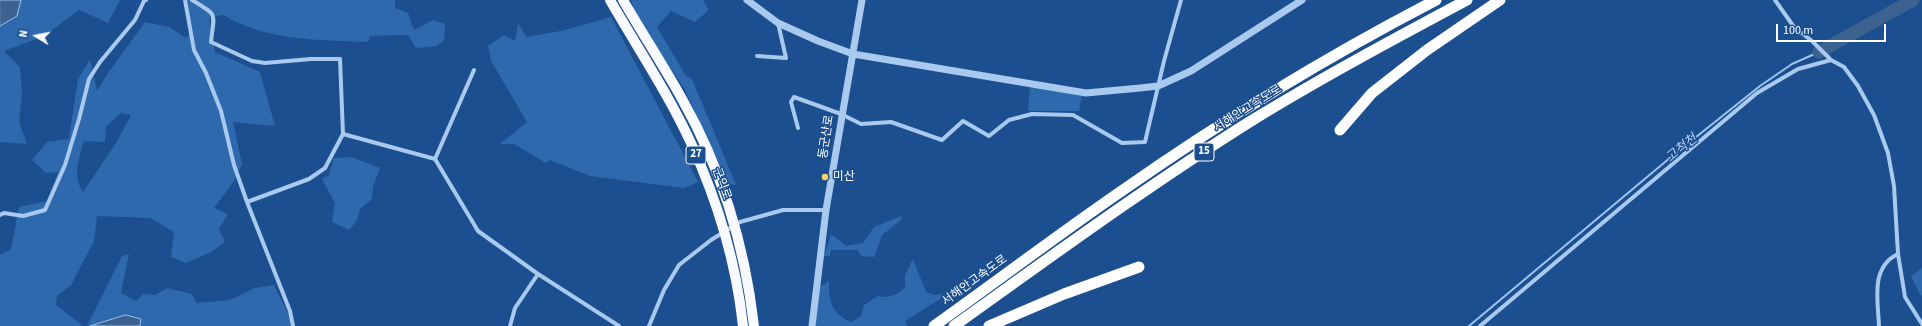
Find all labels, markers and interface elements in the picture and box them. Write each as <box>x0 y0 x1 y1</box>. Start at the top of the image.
north arrow <box>16 16 56 56</box>
scale bar <box>1778 16 1888 42</box>
text: 100 m <box>1783 22 1813 39</box>
text: N <box>16 29 32 39</box>
street label: 서해안고속도로 <box>1211 82 1285 136</box>
street label: 동군산로 <box>816 114 838 160</box>
water label: 고척천 <box>1663 132 1701 166</box>
road number: 15 <box>1194 143 1214 161</box>
road number: 27 <box>686 146 706 164</box>
street label: 군익로 <box>709 166 733 202</box>
place label: 미산 <box>833 170 855 184</box>
marker: 미산 <box>820 172 830 182</box>
street label: 서해안고속도로 <box>940 252 1010 310</box>

